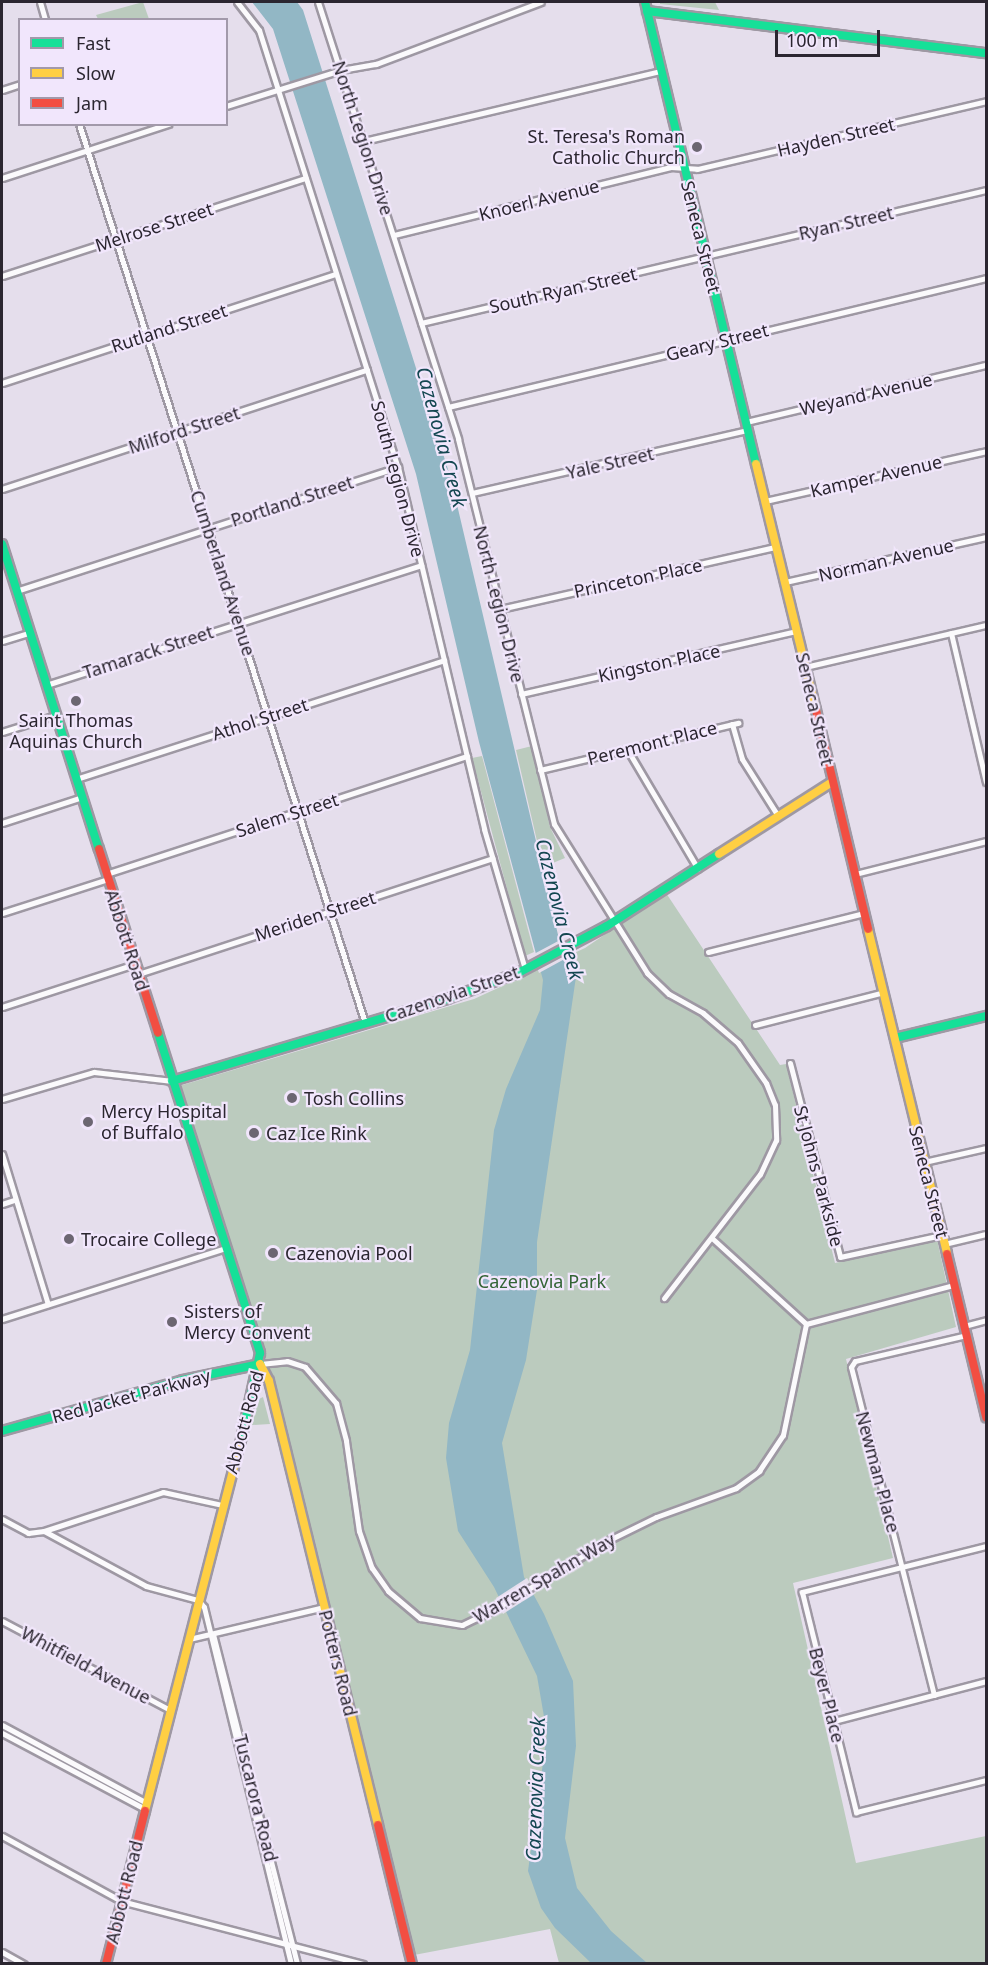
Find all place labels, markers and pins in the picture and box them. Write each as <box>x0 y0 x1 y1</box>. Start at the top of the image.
place label: St. Teresa's Roman Catholic Church <box>528 126 685 168</box>
marker: St. Teresa's Roman Catholic Church <box>690 140 704 154</box>
marker: Saint Thomas Aquinas Church <box>69 694 83 708</box>
place label: Saint Thomas Aquinas Church <box>9 710 143 752</box>
place label: Tosh Collins <box>304 1087 404 1109</box>
marker: Tosh Collins <box>285 1091 299 1105</box>
place label: Mercy Hospital of Buffalo <box>101 1101 227 1144</box>
marker: Mercy Hospital of Buffalo <box>79 1113 97 1131</box>
place label: Caz Ice Rink <box>266 1122 367 1144</box>
marker: Caz Ice Rink <box>247 1126 261 1140</box>
place label: Trocaire College <box>81 1228 216 1250</box>
marker: Trocaire College <box>62 1232 76 1246</box>
place label: Cazenovia Pool <box>285 1242 413 1264</box>
marker: Cazenovia Pool <box>266 1246 280 1260</box>
place label: Sisters of Mercy Convent <box>184 1301 310 1344</box>
marker: Sisters of Mercy Convent <box>165 1315 179 1329</box>

